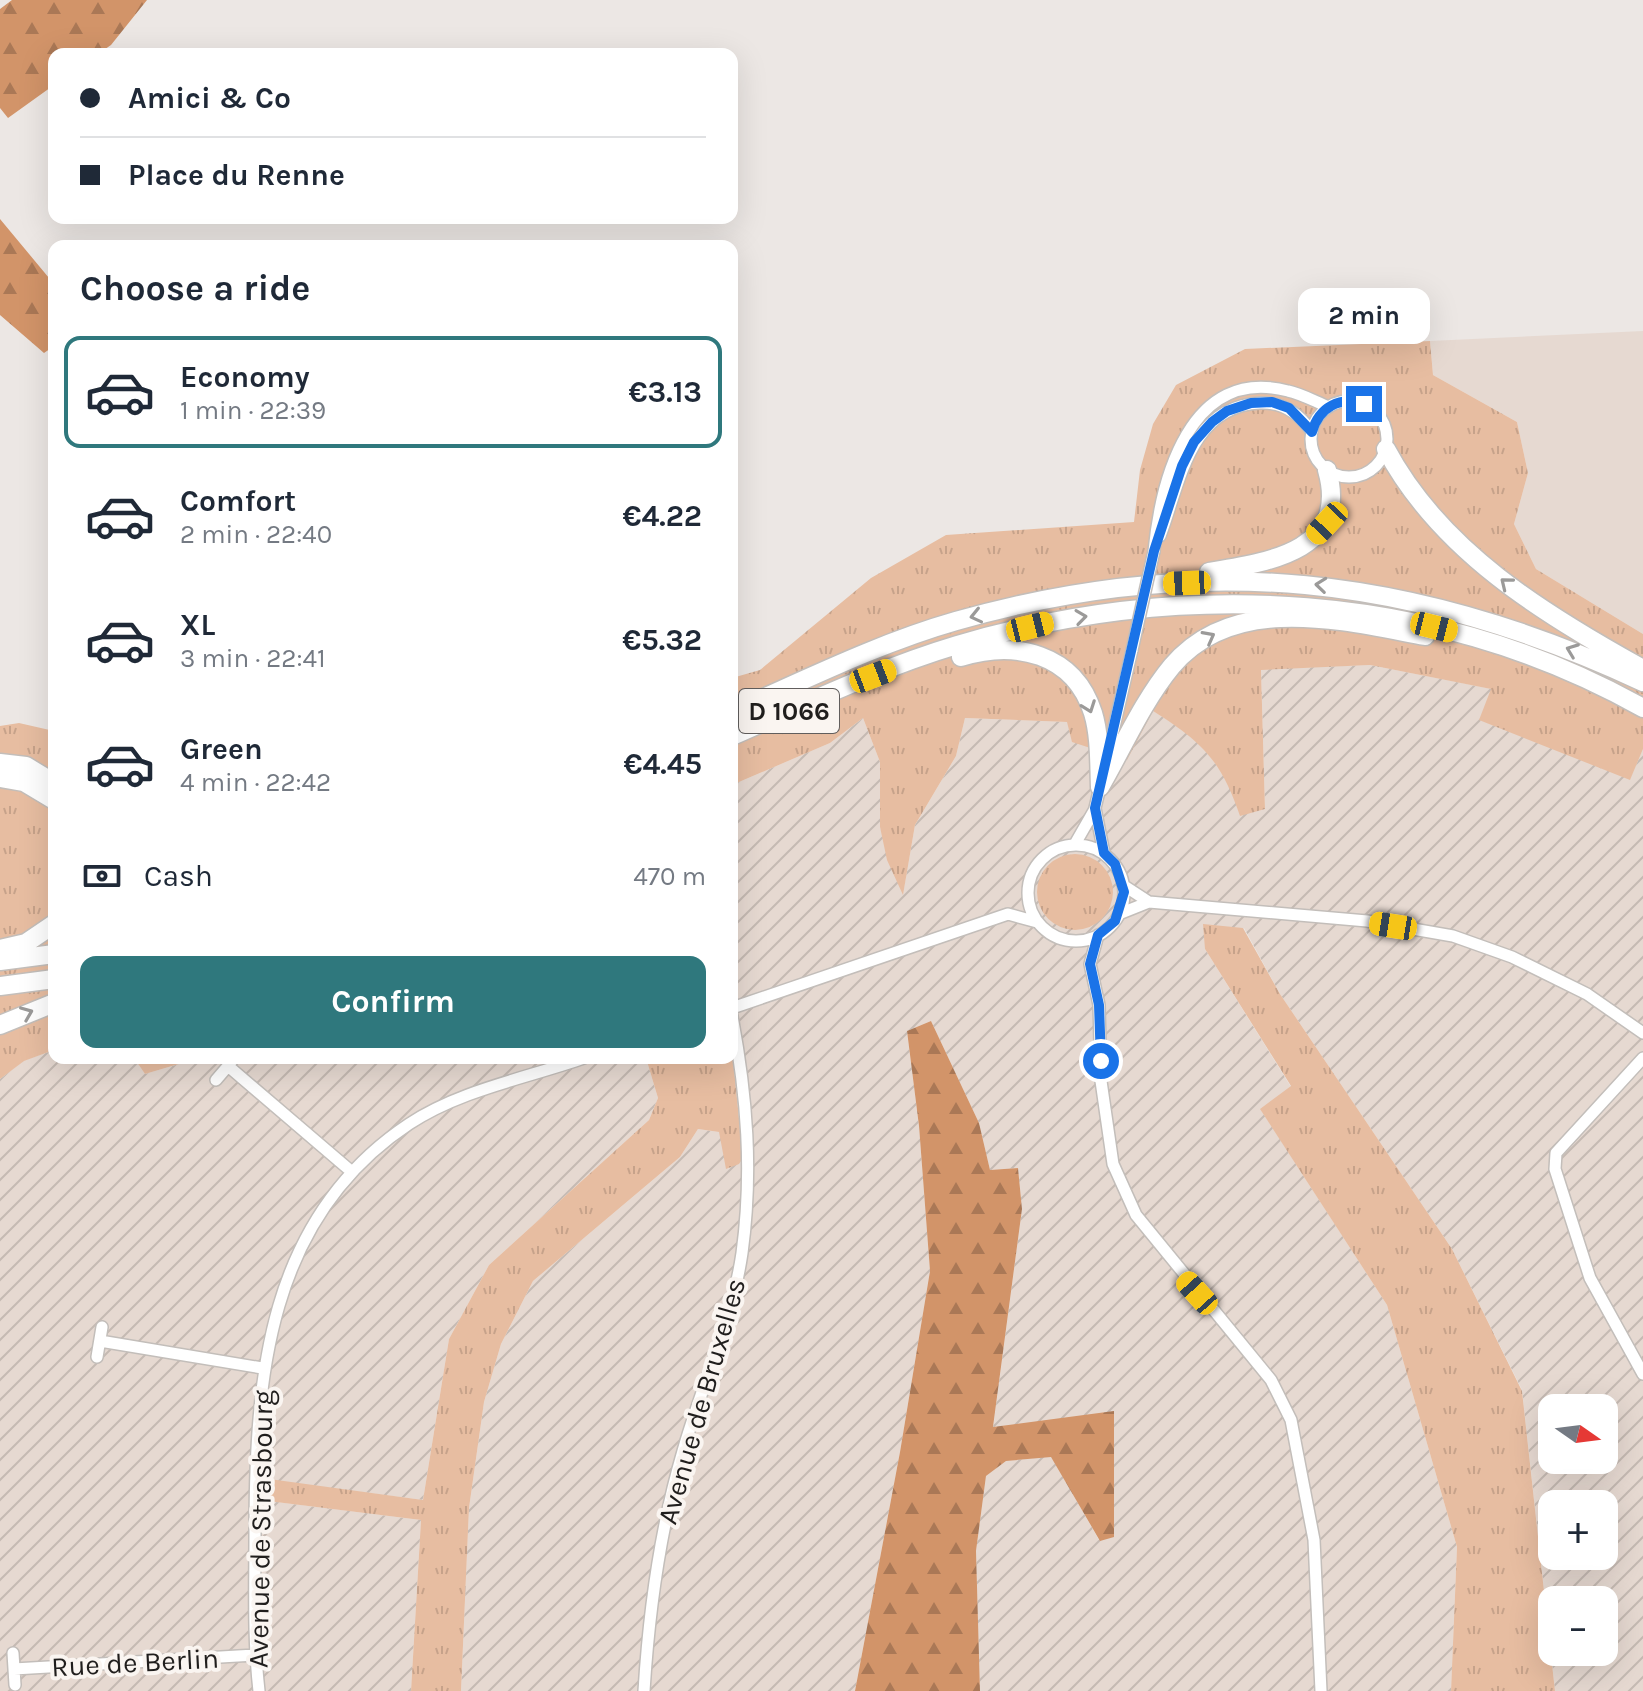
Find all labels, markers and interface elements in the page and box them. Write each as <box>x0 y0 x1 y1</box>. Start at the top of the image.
text: Amici & Co <box>128 80 291 116</box>
text: Place du Renne <box>128 157 345 193</box>
text: Choose a ride <box>80 267 310 309</box>
callout: 2 min <box>1298 288 1430 344</box>
text: 2 min <box>1328 300 1400 331</box>
icon: car <box>84 356 156 428</box>
text: Economy <box>180 359 310 395</box>
text: €3.13 <box>629 374 702 410</box>
route end <box>1346 386 1382 422</box>
text: 1 min · 22:39 <box>180 395 326 426</box>
icon: car <box>84 480 156 552</box>
text: Comfort <box>180 483 296 519</box>
car <box>1302 497 1352 549</box>
text: €4.22 <box>622 498 702 534</box>
text: 2 min · 22:40 <box>180 519 332 550</box>
car <box>1163 570 1211 596</box>
one-way arrow <box>1314 577 1327 594</box>
one-way arrow <box>1501 578 1515 593</box>
icon: car <box>84 604 156 676</box>
text: XL <box>180 607 215 643</box>
one-way arrow <box>970 607 984 624</box>
one-way arrow <box>1075 609 1088 626</box>
car <box>1004 610 1056 644</box>
car <box>1408 610 1460 644</box>
text: €5.32 <box>622 622 702 658</box>
one-way arrow <box>1200 631 1215 646</box>
text: 3 min · 22:41 <box>180 643 326 674</box>
one-way arrow <box>1565 643 1579 660</box>
car <box>846 656 900 696</box>
road number: D 1066 <box>739 689 839 733</box>
one-way arrow <box>1079 699 1096 713</box>
icon: car <box>84 728 156 800</box>
text: Green <box>180 731 263 767</box>
text: €4.45 <box>623 746 702 782</box>
text: 4 min · 22:42 <box>180 767 331 798</box>
icon: cash <box>80 854 124 898</box>
text: Cash <box>144 858 213 894</box>
text: 470 m <box>633 861 706 892</box>
car <box>1367 910 1419 942</box>
button: Confirm <box>80 956 706 1048</box>
one-way arrow <box>19 1006 33 1023</box>
route start <box>1083 1043 1119 1079</box>
car <box>1172 1267 1222 1319</box>
street label: Avenue de Bruxelles <box>651 1274 752 1528</box>
street label: Avenue de Strasbourg <box>242 1389 279 1669</box>
north arrow <box>1538 1394 1618 1474</box>
map controls <box>1538 1394 1618 1666</box>
button: + <box>1538 1490 1618 1570</box>
button: − <box>1538 1586 1618 1666</box>
street label: Rue de Berlin <box>50 1642 220 1683</box>

